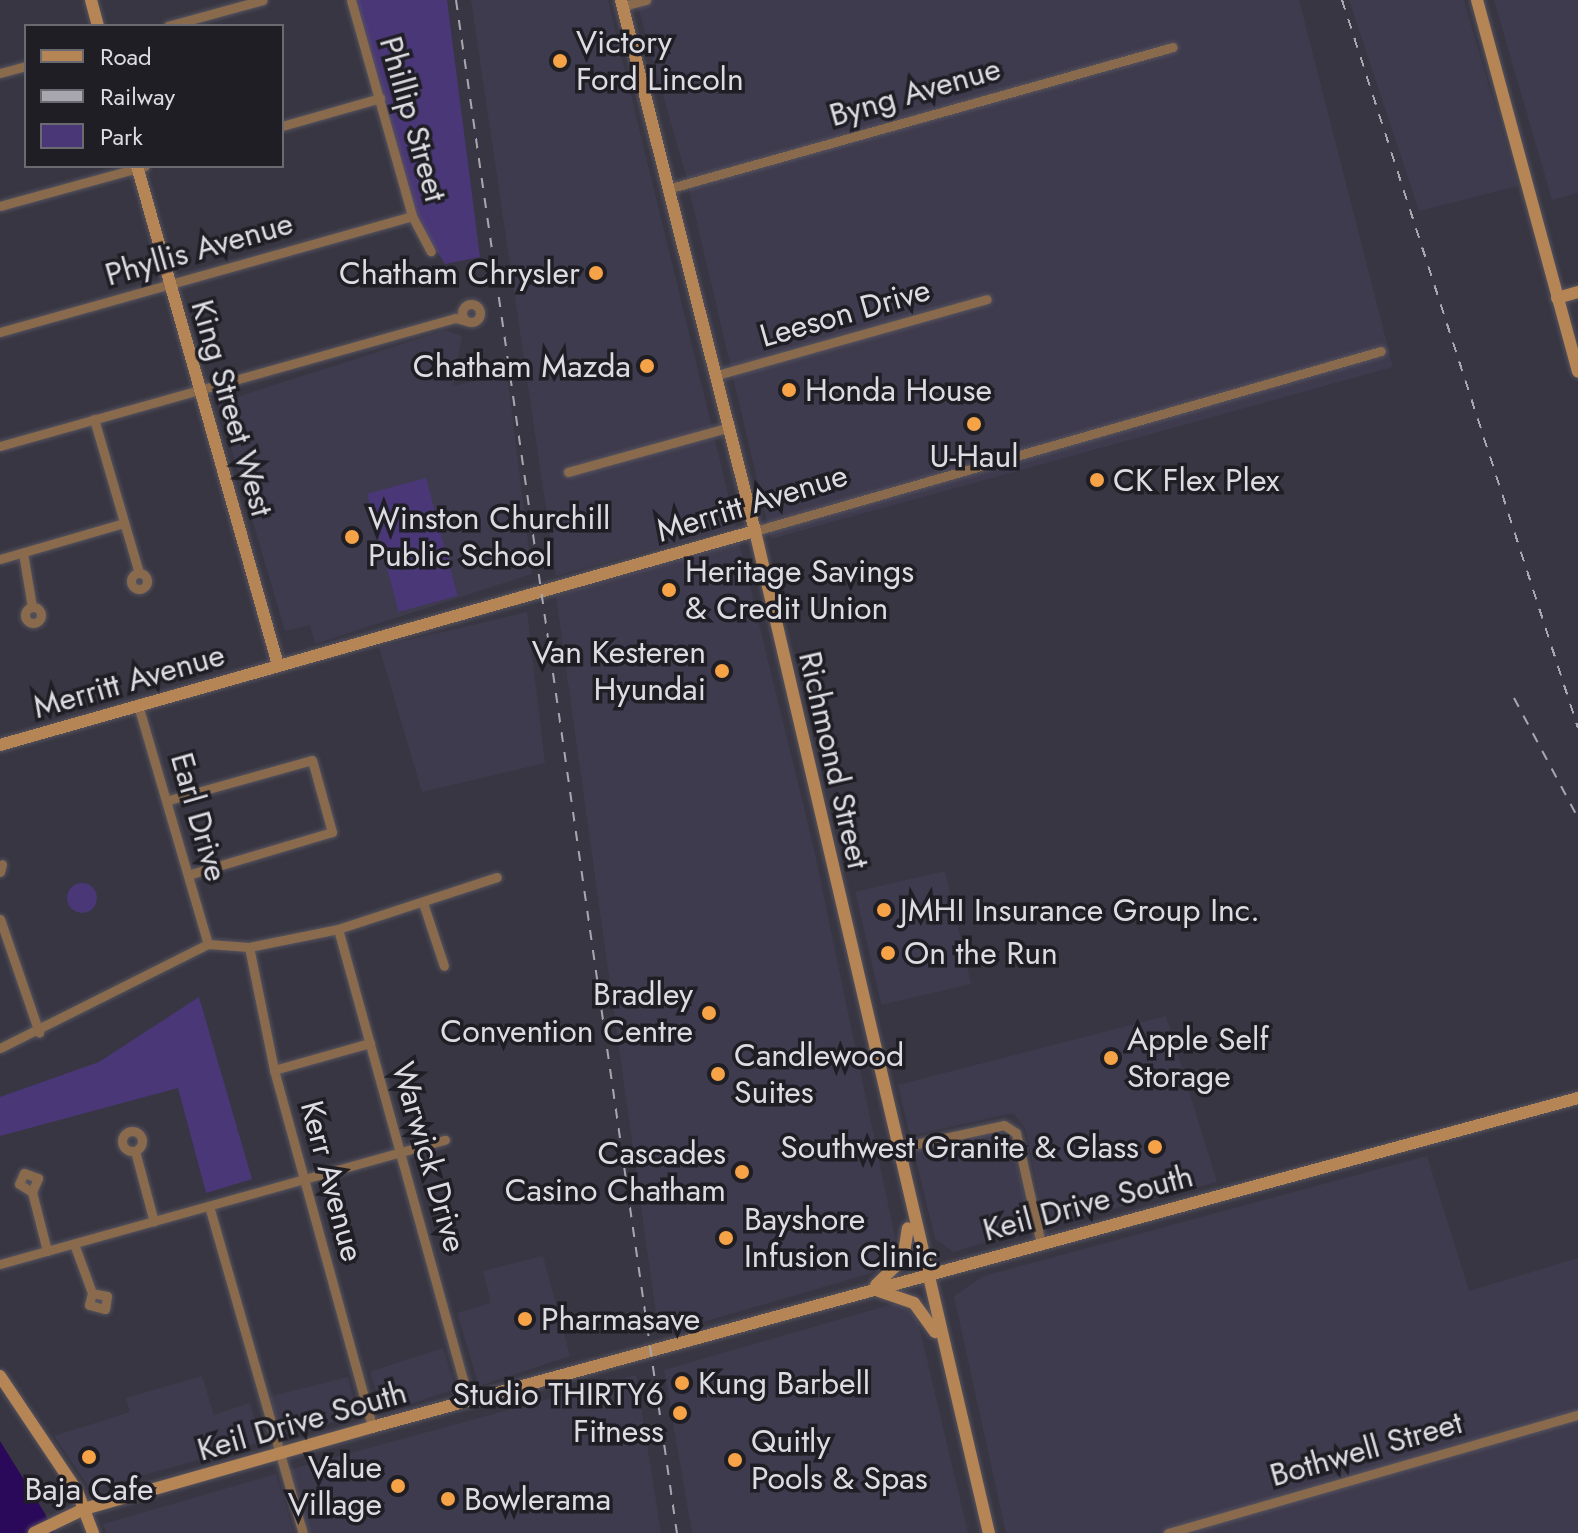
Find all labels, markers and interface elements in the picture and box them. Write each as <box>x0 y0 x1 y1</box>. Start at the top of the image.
legend <box>24 24 284 168</box>
place label: Victory Ford Lincoln <box>576 24 744 99</box>
street label: Phillip Street <box>371 32 455 206</box>
text: Road <box>100 39 152 74</box>
street label: Byng Avenue <box>825 49 1005 135</box>
marker: Victory Ford Lincoln <box>551 52 569 70</box>
text: Railway <box>100 79 175 114</box>
text: Park <box>100 119 143 154</box>
street label: Phyllis Avenue <box>101 204 297 294</box>
place label: Chatham Chrysler <box>339 254 580 292</box>
marker: Chatham Chrysler <box>587 264 605 282</box>
street label: Leeson Drive <box>755 270 935 356</box>
street label: King Street West <box>183 295 281 521</box>
place label: Chatham Mazda <box>413 347 631 385</box>
marker: Chatham Mazda <box>638 357 656 375</box>
place label: Honda House <box>805 371 992 409</box>
marker: Honda House <box>780 381 798 399</box>
marker: U-Haul <box>965 415 983 433</box>
place label: U-Haul <box>929 437 1019 475</box>
street label: Merritt Avenue <box>652 456 852 550</box>
place label: CK Flex Plex <box>1113 461 1279 499</box>
marker: CK Flex Plex <box>1088 471 1106 489</box>
place label: Winston Churchill Public School <box>368 500 610 575</box>
marker: Winston Churchill Public School <box>343 528 361 546</box>
place label: Heritage Savings & Credit Union <box>685 553 914 628</box>
marker: Heritage Savings & Credit Union <box>660 581 678 599</box>
place label: Van Kesteren Hyundai <box>532 634 706 709</box>
street label: Merritt Avenue <box>29 635 229 727</box>
street label: Richmond Street <box>790 648 878 872</box>
marker: Van Kesteren Hyundai <box>713 662 731 680</box>
street label: Earl Drive <box>162 748 236 886</box>
place label: JMHI Insurance Group Inc. <box>900 891 1260 929</box>
marker: JMHI Insurance Group Inc. <box>875 901 893 919</box>
place label: On the Run <box>904 934 1058 972</box>
marker: On the Run <box>879 944 897 962</box>
place label: Bradley Convention Centre <box>440 976 693 1051</box>
marker: Bradley Convention Centre <box>700 1004 718 1022</box>
place label: Apple Self Storage <box>1127 1021 1269 1096</box>
place label: Candlewood Suites <box>734 1037 904 1112</box>
marker: Apple Self Storage <box>1102 1049 1120 1067</box>
street label: Warwick Drive <box>384 1058 474 1256</box>
marker: Candlewood Suites <box>709 1065 727 1083</box>
street label: Kerr Avenue <box>292 1096 372 1266</box>
place label: Southwest Granite & Glass <box>780 1128 1139 1166</box>
place label: Cascades Casino Chatham <box>505 1135 726 1210</box>
marker: Southwest Granite & Glass <box>1146 1138 1164 1156</box>
street label: Keil Drive South <box>979 1157 1197 1249</box>
marker: Cascades Casino Chatham <box>733 1163 751 1181</box>
place label: Bayshore Infusion Clinic <box>744 1201 938 1276</box>
marker: Bayshore Infusion Clinic <box>715 1227 737 1249</box>
place label: Pharmasave <box>541 1300 700 1338</box>
marker: Pharmasave <box>516 1310 534 1328</box>
place label: Kung Barbell <box>698 1364 870 1402</box>
street label: Keil Drive South <box>193 1373 411 1469</box>
marker: Kung Barbell <box>673 1374 691 1392</box>
place label: Studio THIRTY6 Fitness <box>453 1376 664 1451</box>
street label: Bothwell Street <box>1266 1403 1466 1495</box>
marker: Studio THIRTY6 Fitness <box>671 1404 689 1422</box>
place label: Quitly Pools & Spas <box>751 1423 928 1498</box>
marker: Baja Cafe <box>80 1448 98 1466</box>
place label: Value Village <box>288 1449 382 1524</box>
marker: Quitly Pools & Spas <box>726 1451 744 1469</box>
place label: Baja Cafe <box>24 1470 154 1508</box>
marker: Value Village <box>389 1477 407 1495</box>
place label: Bowlerama <box>464 1480 611 1518</box>
marker: Bowlerama <box>439 1490 457 1508</box>

